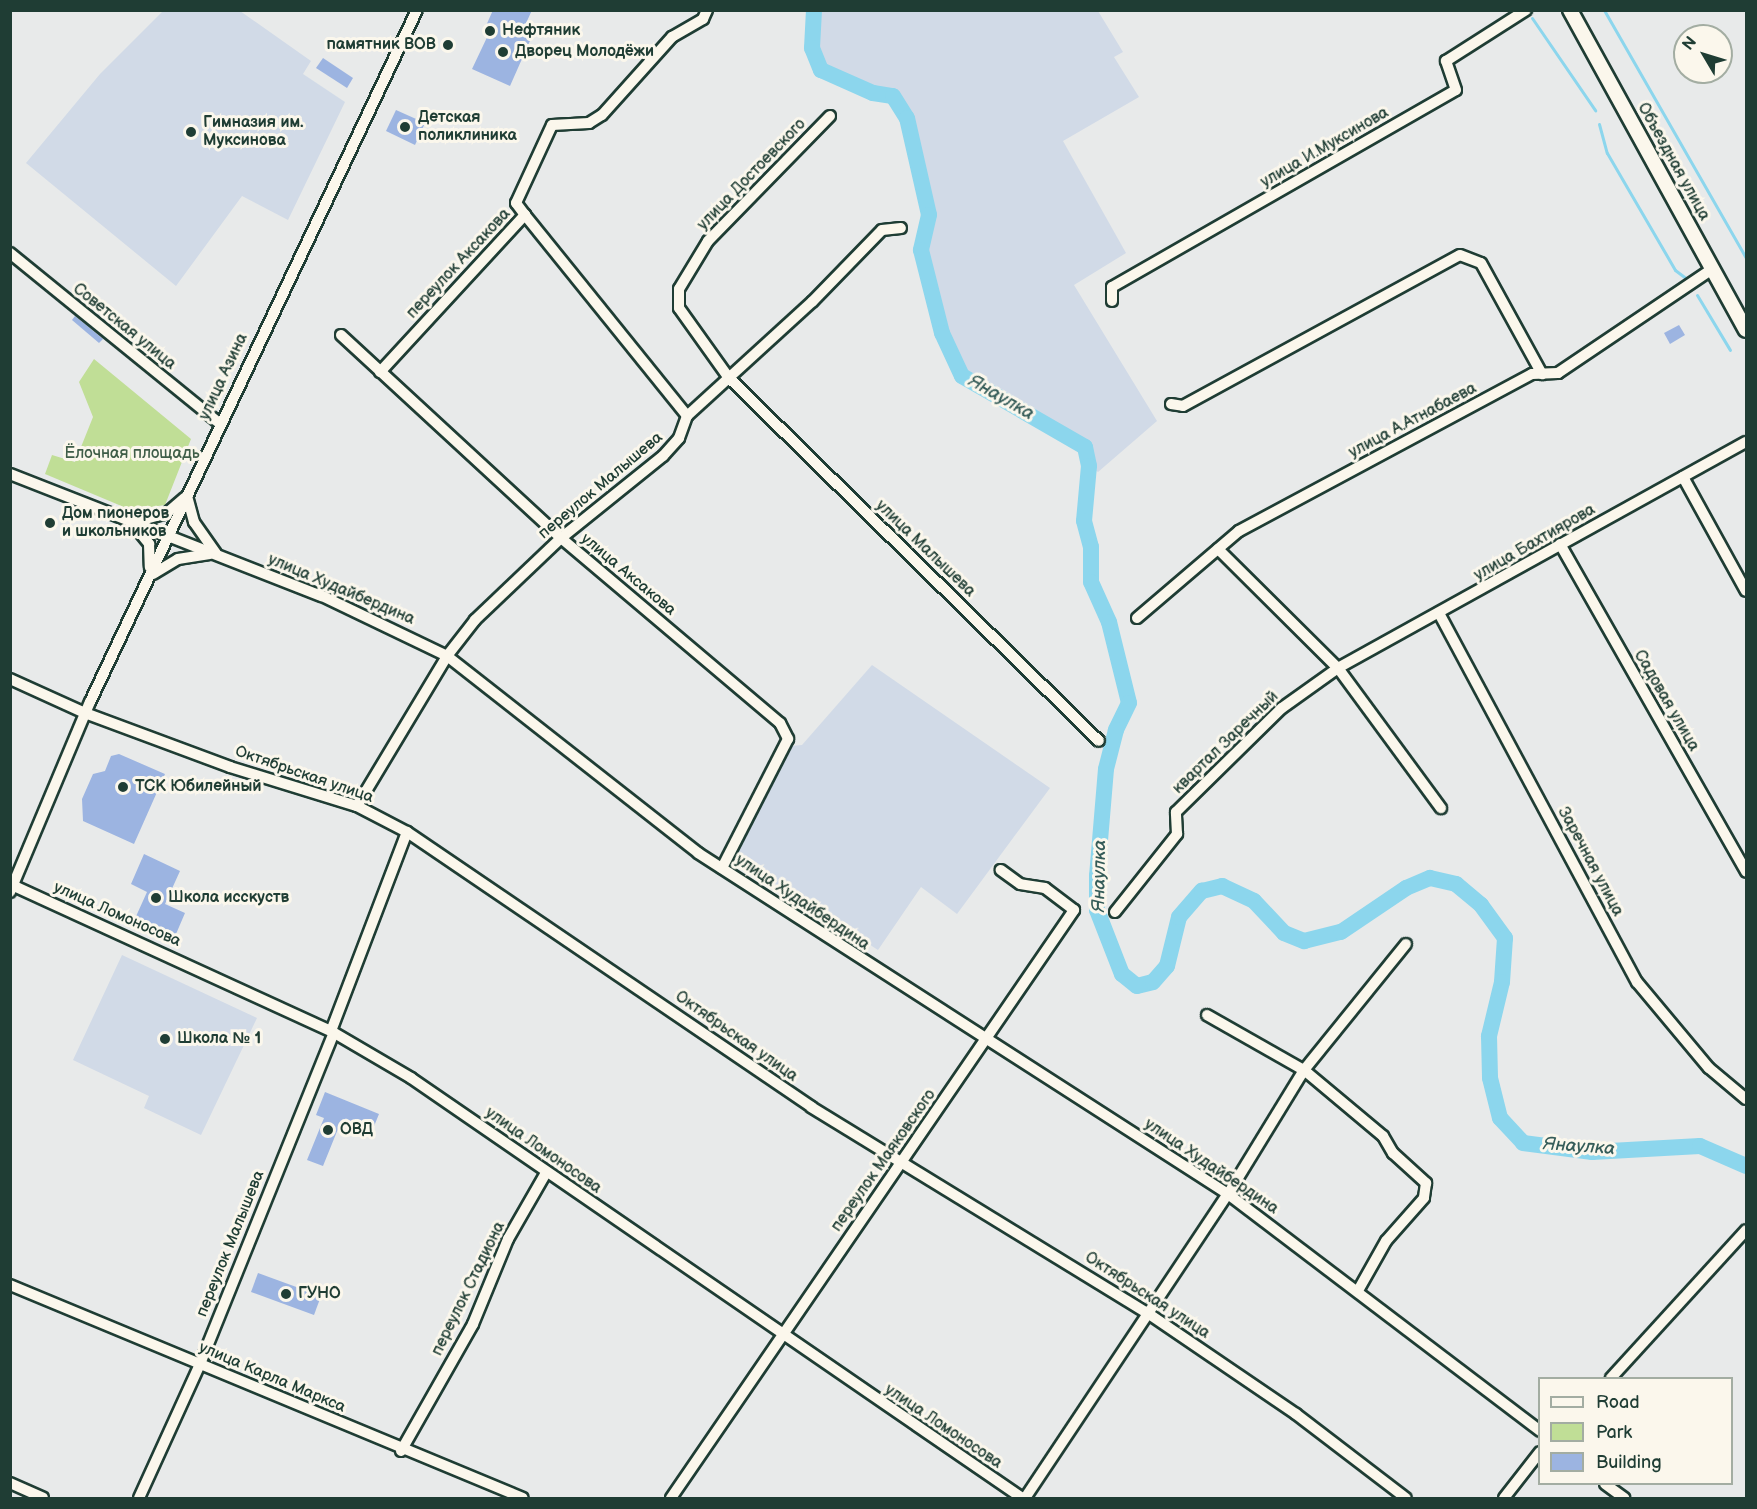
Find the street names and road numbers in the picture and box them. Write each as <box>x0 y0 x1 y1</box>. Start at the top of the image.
street label: Объездная улица <box>1633 100 1713 224</box>
street label: улица И.Муксинова <box>1258 104 1392 192</box>
street label: улица Достоевского <box>694 115 810 235</box>
street label: переулок Аксакова <box>403 205 515 323</box>
street label: Советская улица <box>69 280 179 374</box>
street label: улица Азина <box>196 331 252 423</box>
street label: улица А.Атнабаева <box>1346 379 1480 463</box>
street label: переулок Малышева <box>535 428 667 544</box>
street label: улица Малышева <box>871 497 979 601</box>
street label: улица Бахтиярова <box>1471 500 1599 586</box>
street label: улица Аксакова <box>577 530 679 620</box>
street label: улица Худайбердина <box>265 550 417 630</box>
street label: Садовая улица <box>1629 647 1703 755</box>
street label: квартал Заречный <box>1169 688 1283 798</box>
street label: Октябрьская улица <box>232 742 376 808</box>
street label: Заречная улица <box>1553 804 1627 920</box>
street label: улица Худайбердина <box>731 851 873 955</box>
street label: улица Ломоносова <box>50 878 184 952</box>
street label: Октябрьская улица <box>671 988 801 1086</box>
street label: переулок Маяковского <box>828 1086 940 1236</box>
street label: улица Ломоносова <box>481 1104 605 1198</box>
street label: улица Худайбердина <box>1140 1115 1282 1219</box>
street label: переулок Малышева <box>193 1168 269 1320</box>
street label: переулок Стадиона <box>428 1219 510 1359</box>
street label: Октябрьская улица <box>1081 1248 1213 1344</box>
street label: улица Карла Маркса <box>196 1338 348 1418</box>
street label: улица Ломоносова <box>881 1381 1005 1473</box>

